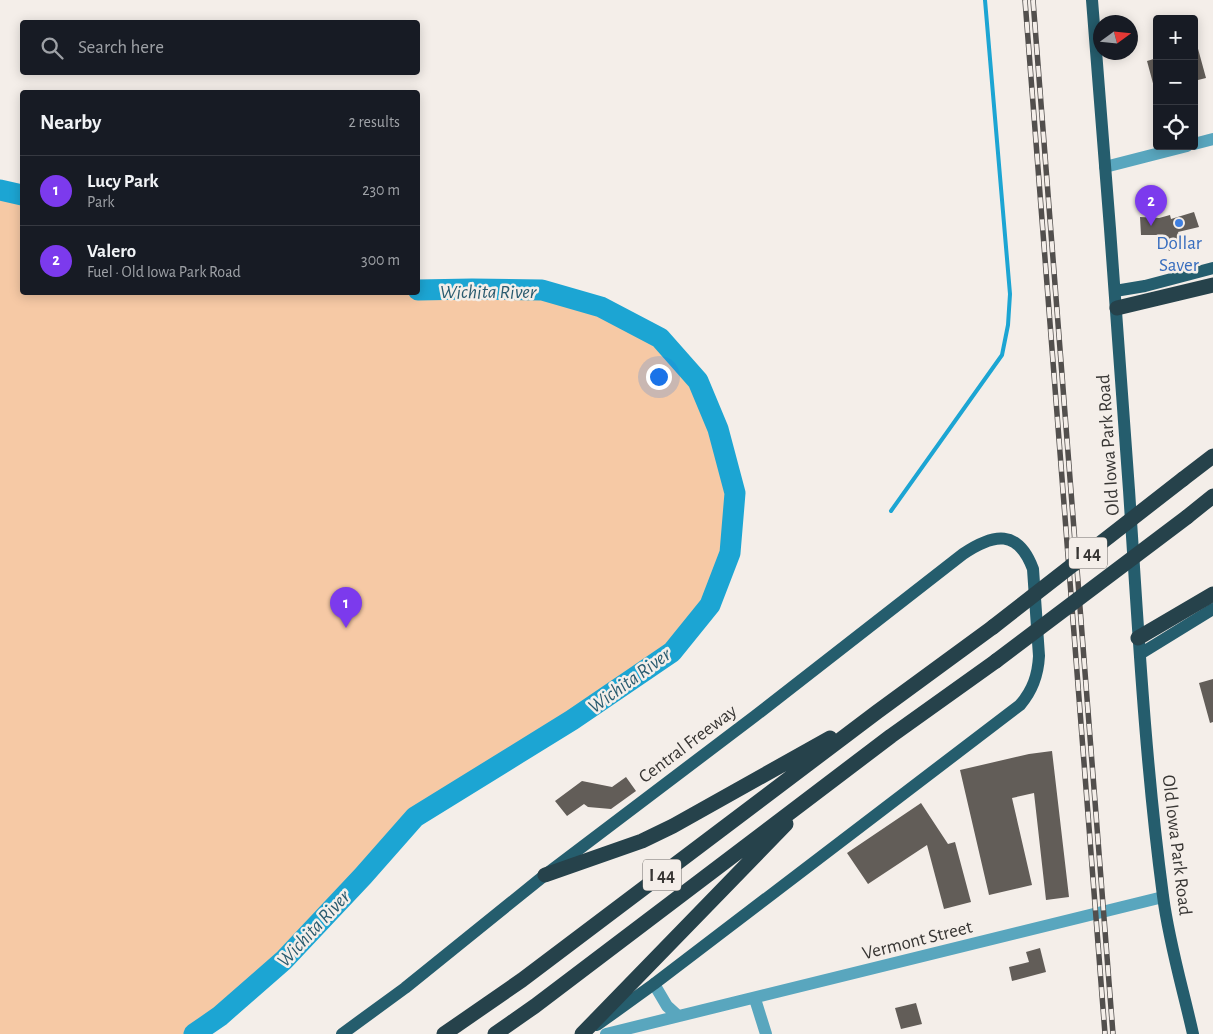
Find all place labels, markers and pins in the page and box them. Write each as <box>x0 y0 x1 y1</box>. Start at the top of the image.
pin: 2 <box>1135 185 1167 226</box>
marker: Dollar Saver <box>1173 217 1185 229</box>
place label: Dollar Saver <box>1156 234 1202 275</box>
pin: 1 <box>330 587 362 628</box>

